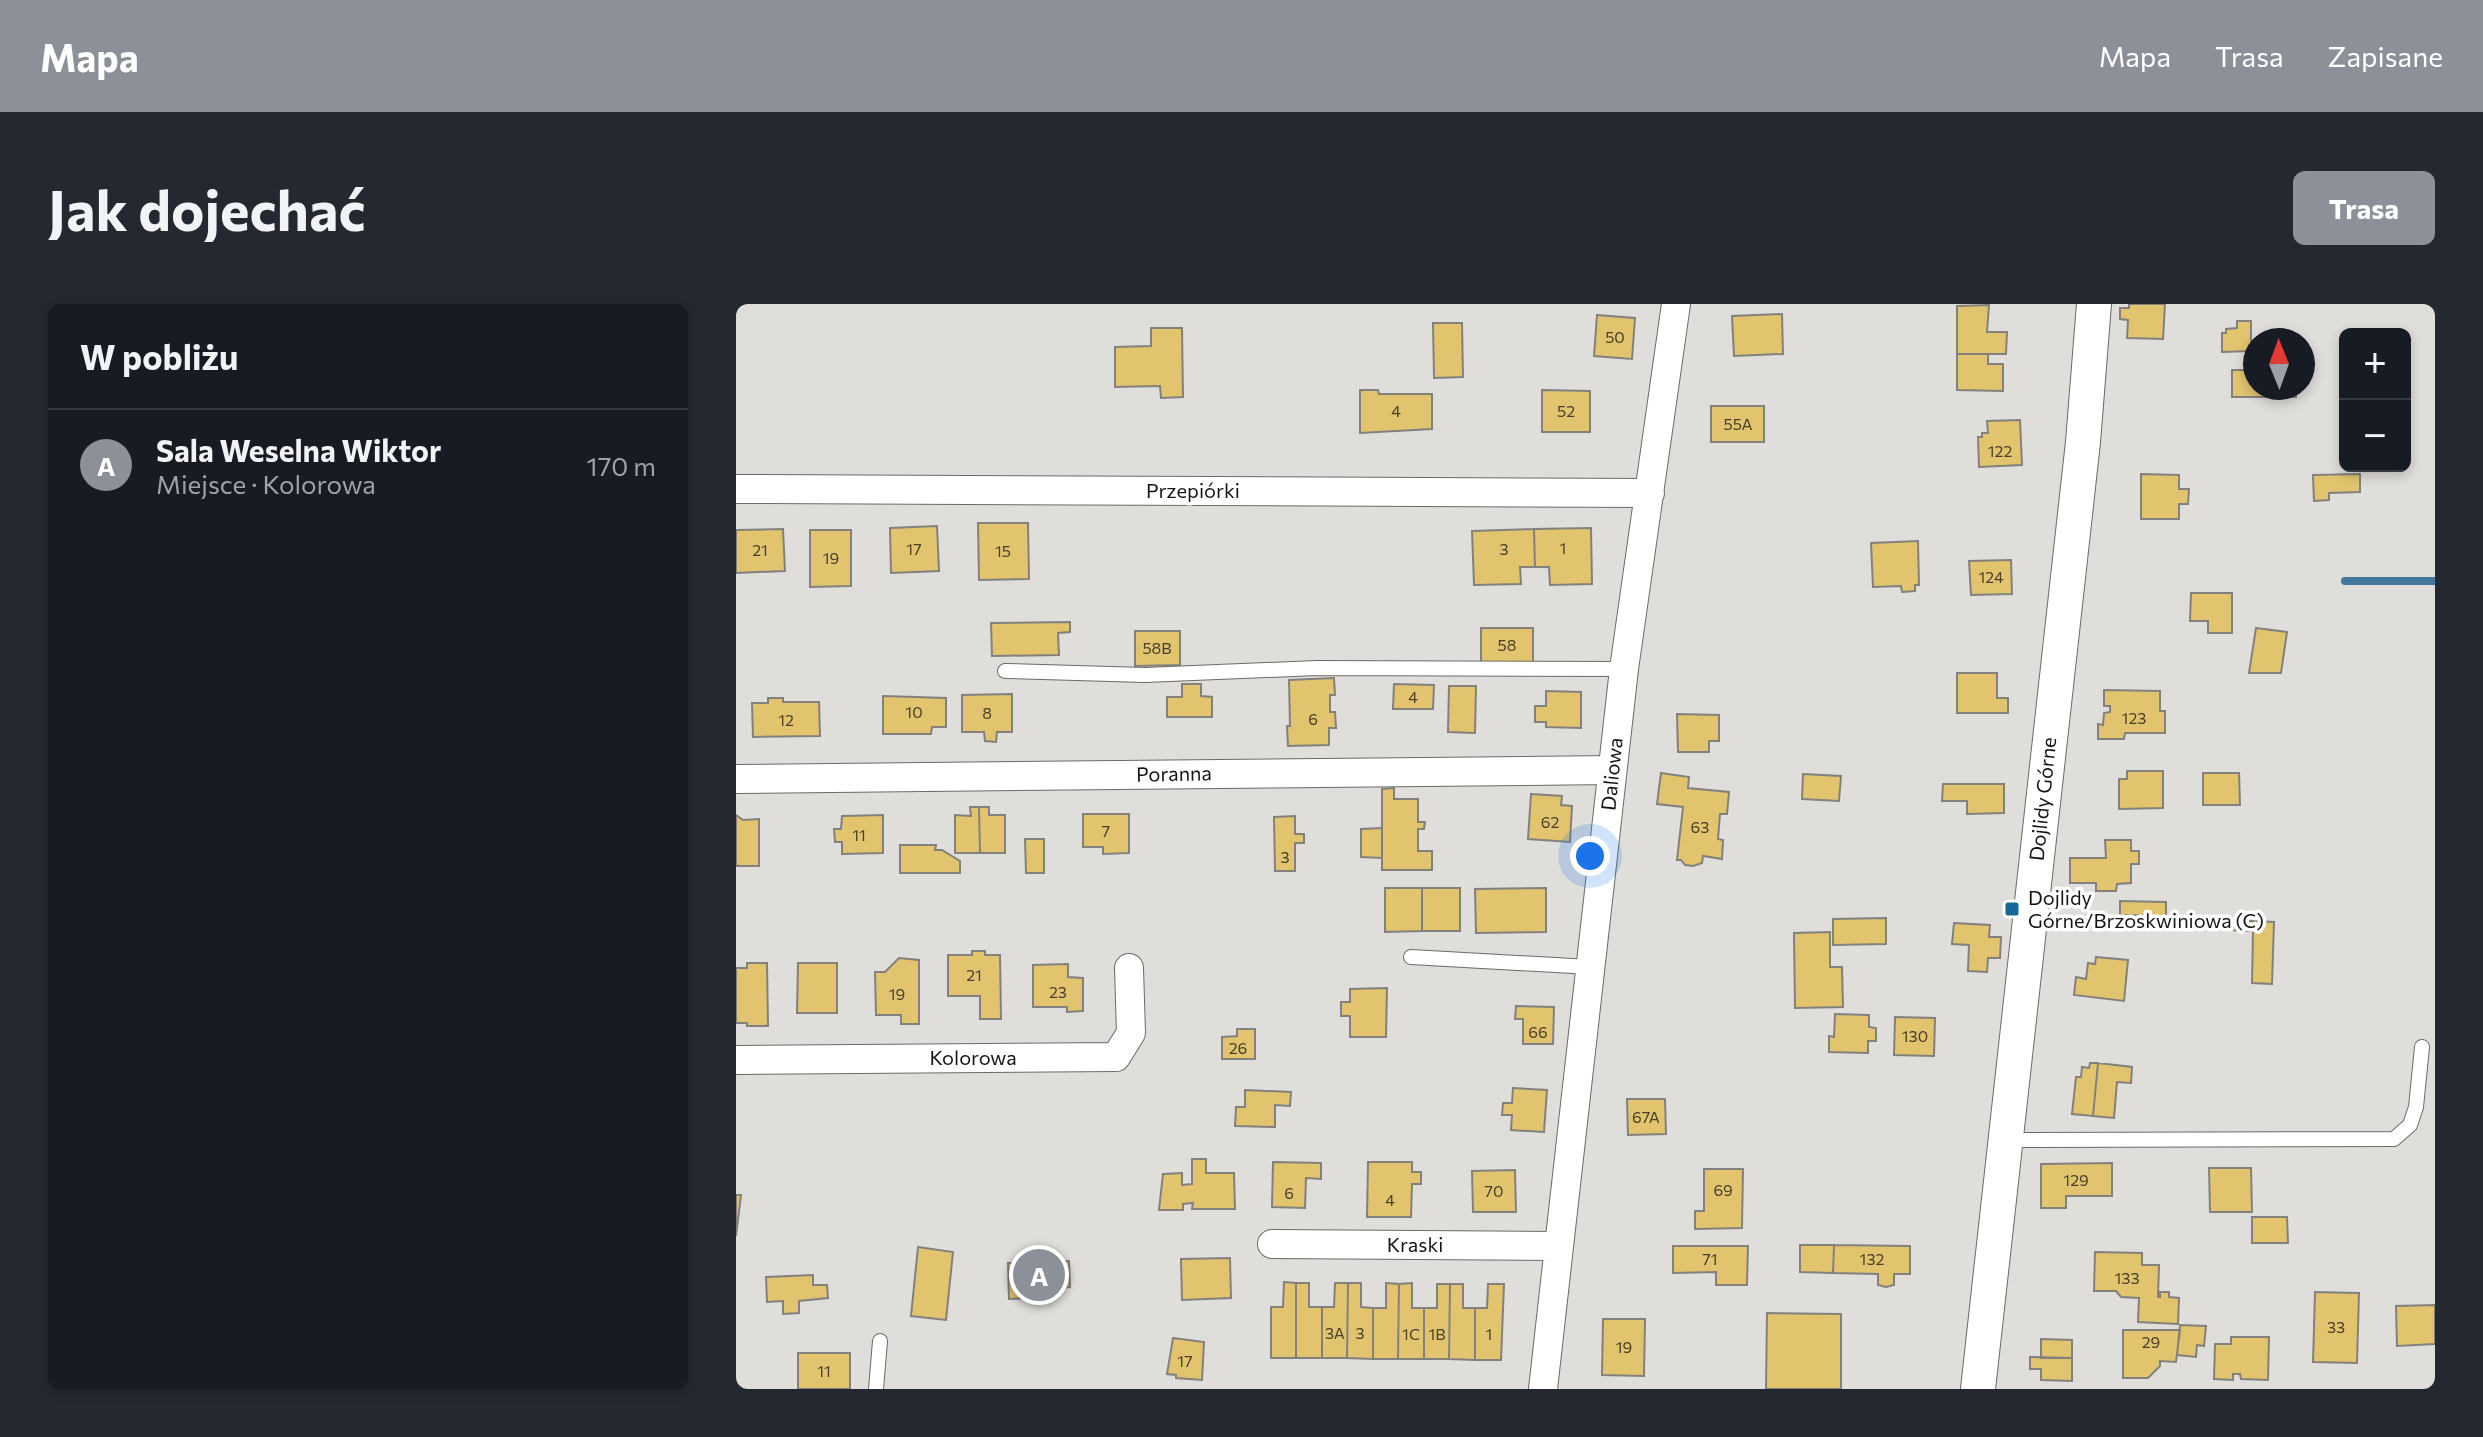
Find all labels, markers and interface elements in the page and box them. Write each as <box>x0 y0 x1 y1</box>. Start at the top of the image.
text: Mapa <box>40 33 139 80</box>
text: Mapa <box>2099 39 2171 73</box>
text: Trasa <box>2215 39 2284 73</box>
text: Zapisane <box>2328 39 2443 73</box>
button: Trasa <box>2293 171 2435 245</box>
text: Jak dojechać <box>48 174 366 243</box>
house number: 50 <box>1605 327 1625 346</box>
north arrow <box>2243 328 2315 400</box>
map controls <box>2339 328 2411 472</box>
button: + <box>2339 328 2411 400</box>
text: W pobliżu <box>80 335 238 377</box>
button: − <box>2339 400 2411 472</box>
house number: 4 <box>1391 401 1401 420</box>
house number: 52 <box>1557 401 1575 420</box>
house number: 55A <box>1723 414 1753 433</box>
text: Sala Weselna Wiktor <box>156 431 441 468</box>
house number: 122 <box>1988 441 2012 460</box>
text: A <box>97 450 115 481</box>
text: 170 m <box>587 450 656 481</box>
text: Miejsce · Kolorowa <box>156 468 376 499</box>
street label: Przepiórki <box>1146 478 1240 502</box>
house number: 1 <box>1560 538 1566 557</box>
house number: 17 <box>906 539 922 558</box>
house number: 3 <box>1499 539 1509 558</box>
house number: 21 <box>752 540 768 559</box>
house number: 15 <box>995 541 1011 560</box>
house number: 19 <box>823 548 839 567</box>
house number: 124 <box>1978 567 2004 586</box>
house number: 58 <box>1498 635 1516 654</box>
house number: 58B <box>1142 638 1172 657</box>
house number: 4 <box>1408 687 1418 706</box>
house number: 10 <box>905 702 923 721</box>
house number: 8 <box>982 703 992 722</box>
house number: 123 <box>2122 708 2146 727</box>
house number: 6 <box>1308 709 1318 728</box>
house number: 12 <box>778 710 794 729</box>
street label: Daliowa <box>1595 736 1627 812</box>
street label: Dojlidy Górne <box>2024 736 2060 862</box>
street label: Poranna <box>1136 760 1212 786</box>
house number: 62 <box>1541 812 1559 831</box>
house number: 63 <box>1691 817 1709 836</box>
house number: 7 <box>1102 821 1110 840</box>
house number: 11 <box>852 825 866 844</box>
your location <box>1570 836 1610 876</box>
house number: 3 <box>1280 847 1290 866</box>
place label: Dojlidy Górne/Brzoskwiniowa (C) <box>2028 885 2264 932</box>
marker: Dojlidy Górne/Brzoskwiniowa (C) <box>2003 900 2021 918</box>
house number: 21 <box>966 965 982 984</box>
house number: 23 <box>1049 982 1067 1001</box>
house number: 19 <box>889 984 905 1003</box>
house number: 66 <box>1528 1022 1548 1041</box>
house number: 130 <box>1902 1026 1928 1045</box>
house number: 26 <box>1229 1038 1247 1057</box>
street label: Kolorowa <box>929 1045 1017 1069</box>
house number: 67A <box>1632 1107 1660 1126</box>
house number: 129 <box>2063 1170 2089 1189</box>
house number: 69 <box>1713 1180 1733 1199</box>
house number: 70 <box>1485 1181 1503 1200</box>
house number: 6 <box>1284 1183 1294 1202</box>
house number: 4 <box>1385 1190 1395 1209</box>
street label: Kraski <box>1387 1232 1443 1256</box>
pin: A <box>1013 1245 1065 1305</box>
house number: 71 <box>1702 1249 1718 1268</box>
house number: 132 <box>1860 1249 1885 1268</box>
house number: 133 <box>2114 1268 2140 1287</box>
house number: 33 <box>2327 1317 2345 1336</box>
house number: 3A <box>1325 1323 1345 1342</box>
house number: 3 <box>1355 1323 1365 1342</box>
house number: 1C <box>1402 1324 1420 1343</box>
house number: 1B <box>1428 1324 1446 1343</box>
house number: 1 <box>1486 1324 1492 1343</box>
house number: 29 <box>2142 1332 2160 1351</box>
house number: 19 <box>1616 1337 1632 1356</box>
house number: 17 <box>1177 1351 1193 1370</box>
house number: 11 <box>817 1361 831 1380</box>

